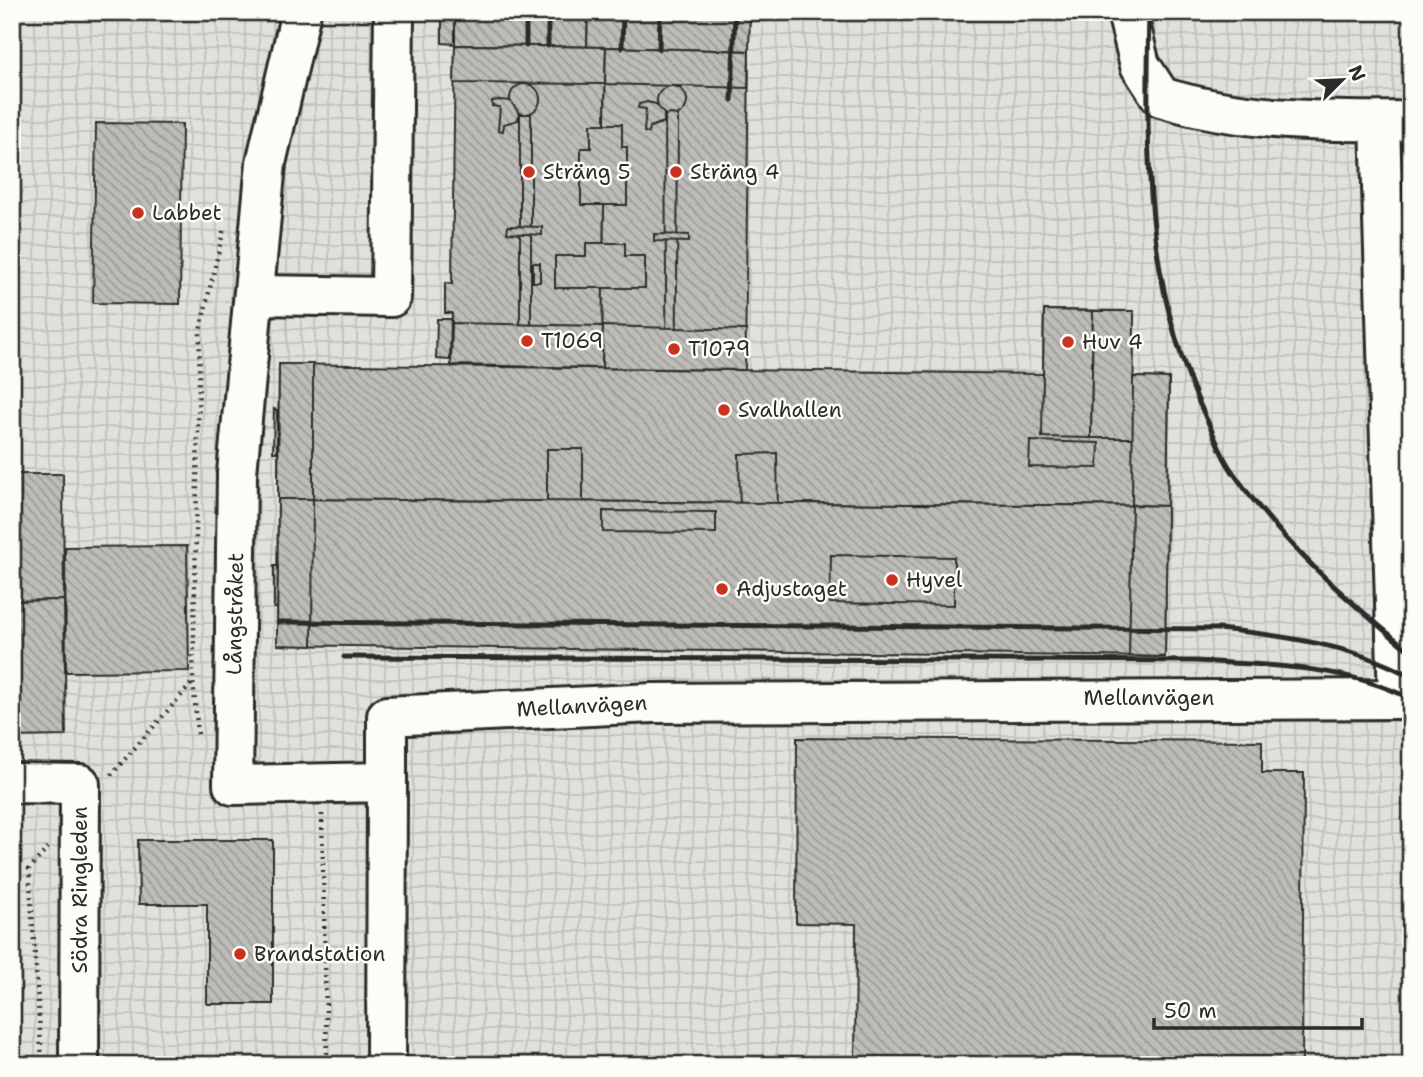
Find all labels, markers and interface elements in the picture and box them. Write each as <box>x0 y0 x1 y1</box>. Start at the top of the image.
north arrow <box>1308 46 1378 116</box>
text: N <box>1343 61 1372 85</box>
place label: Sträng 5 <box>543 158 631 186</box>
place label: Sträng 4 <box>690 158 779 186</box>
marker: Sträng 5 <box>521 164 537 180</box>
marker: Sträng 4 <box>668 164 684 180</box>
place label: Labbet <box>152 199 222 227</box>
marker: Labbet <box>130 205 146 221</box>
place label: T1069 <box>541 327 603 355</box>
place label: Huv 4 <box>1082 328 1143 356</box>
marker: T1069 <box>519 333 535 349</box>
marker: Huv 4 <box>1060 334 1076 350</box>
place label: T1079 <box>688 335 750 363</box>
marker: T1079 <box>666 341 682 357</box>
place label: Svalhallen <box>738 396 842 424</box>
marker: Svalhallen <box>716 402 732 418</box>
street label: Långstråket <box>220 553 250 675</box>
place label: Hyvel <box>906 566 963 594</box>
marker: Hyvel <box>884 572 900 588</box>
place label: Adjustaget <box>736 575 847 603</box>
marker: Adjustaget <box>714 581 730 597</box>
street label: Mellanvägen <box>1084 684 1215 712</box>
street label: Mellanvägen <box>516 689 648 723</box>
street label: Södra Ringleden <box>66 806 94 974</box>
place label: Brandstation <box>254 940 385 968</box>
marker: Brandstation <box>232 946 248 962</box>
scale bar <box>1154 986 1362 1030</box>
text: 50 m <box>1164 997 1217 1025</box>

